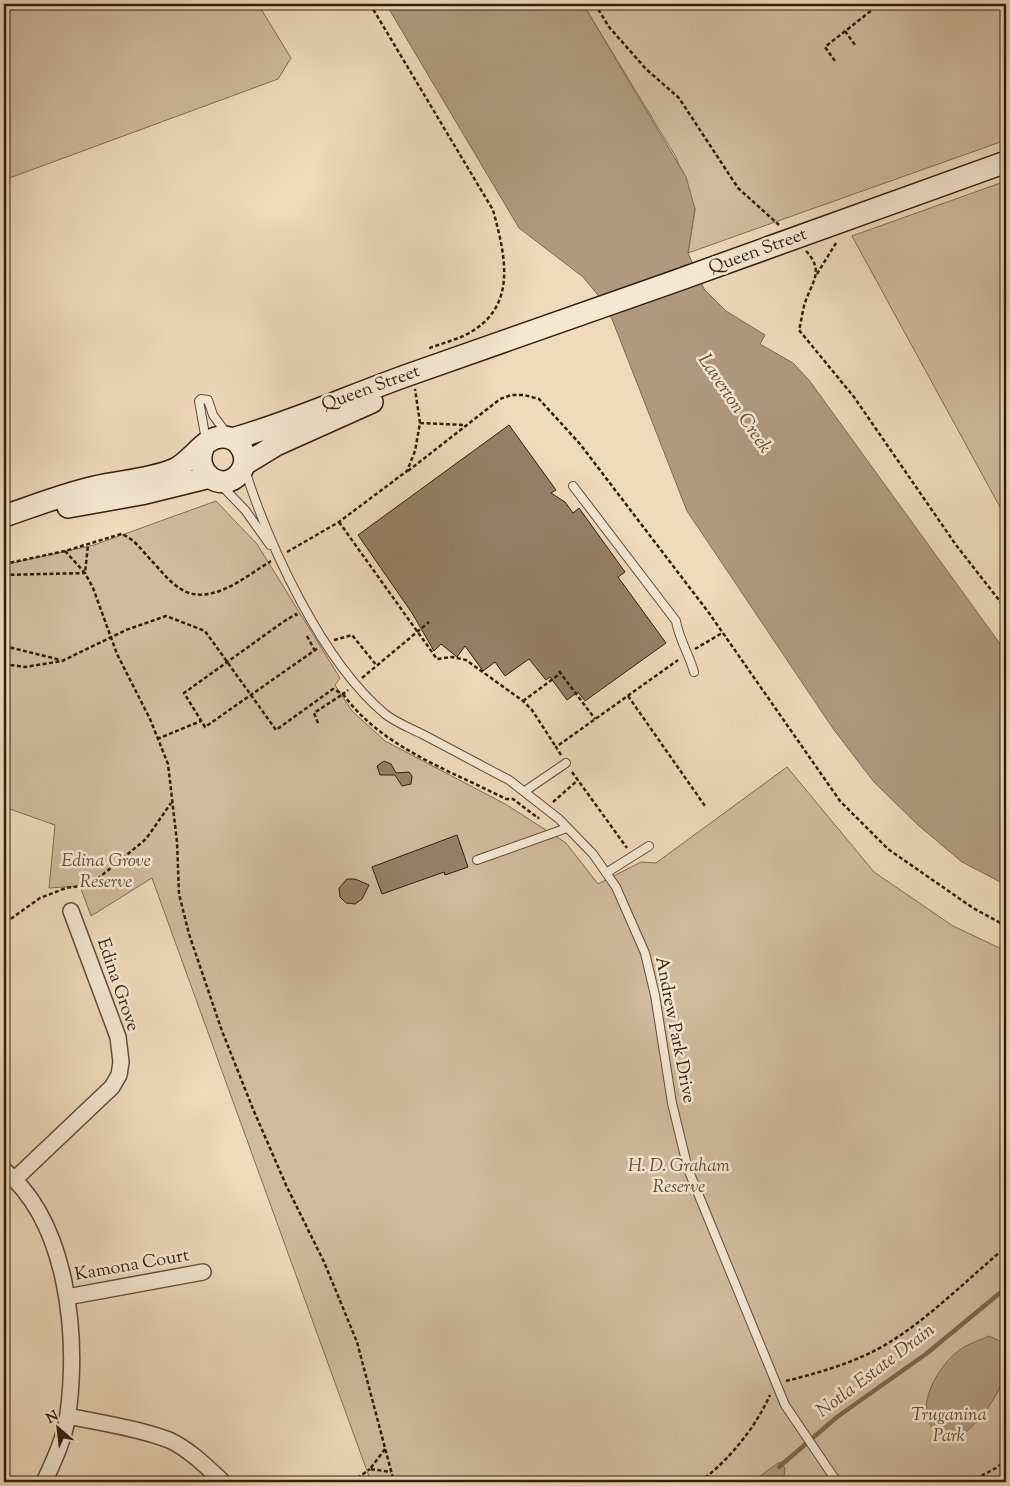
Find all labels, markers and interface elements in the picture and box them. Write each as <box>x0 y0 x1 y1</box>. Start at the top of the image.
street label: Queen Street <box>705 222 811 282</box>
water label: Laverton Creek <box>691 349 778 460</box>
street label: Queen Street <box>318 359 424 419</box>
park label: Edina Grove Reserve <box>61 849 151 896</box>
street label: Edina Grove <box>89 935 145 1035</box>
street label: Andrew Park Drive <box>647 954 701 1106</box>
park label: H. D. Graham Reserve <box>628 1154 730 1201</box>
street label: Kamona Court <box>73 1243 191 1289</box>
water label: Notla Estate Drain <box>811 1317 941 1425</box>
park label: Truganina Park <box>911 1403 987 1450</box>
north arrow <box>32 1404 82 1454</box>
text: N <box>43 1407 62 1430</box>

